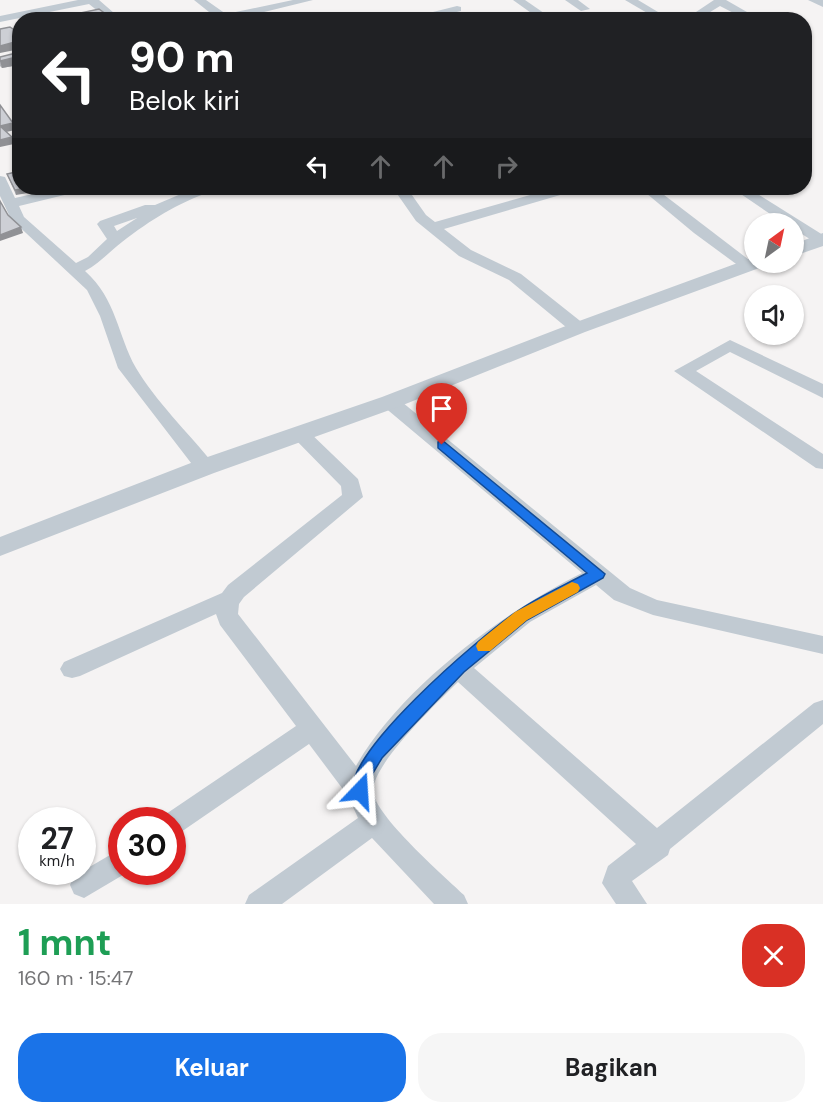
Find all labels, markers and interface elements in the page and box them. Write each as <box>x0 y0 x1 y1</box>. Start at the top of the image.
text: 90 m <box>129 30 235 85</box>
icon: left <box>30 36 108 114</box>
text: Belok kiri <box>129 83 240 118</box>
icon: left <box>301 150 334 183</box>
icon: ahead <box>364 150 397 183</box>
icon: ahead <box>427 150 460 183</box>
icon: right <box>490 150 523 183</box>
north arrow <box>744 213 804 273</box>
map controls <box>744 213 804 345</box>
button: sound <box>744 285 804 345</box>
pin <box>416 383 467 445</box>
icon: arrive <box>425 392 458 425</box>
position arrow <box>328 759 392 823</box>
speed limit sign: 30 <box>108 807 186 885</box>
text: 27 <box>40 819 74 858</box>
text: km/h <box>39 851 75 871</box>
text: 1 mnt <box>18 919 111 966</box>
button: close <box>742 924 805 987</box>
text: 160 m · 15:47 <box>18 965 134 991</box>
button: Keluar <box>18 1033 406 1102</box>
button: Bagikan <box>418 1033 805 1102</box>

